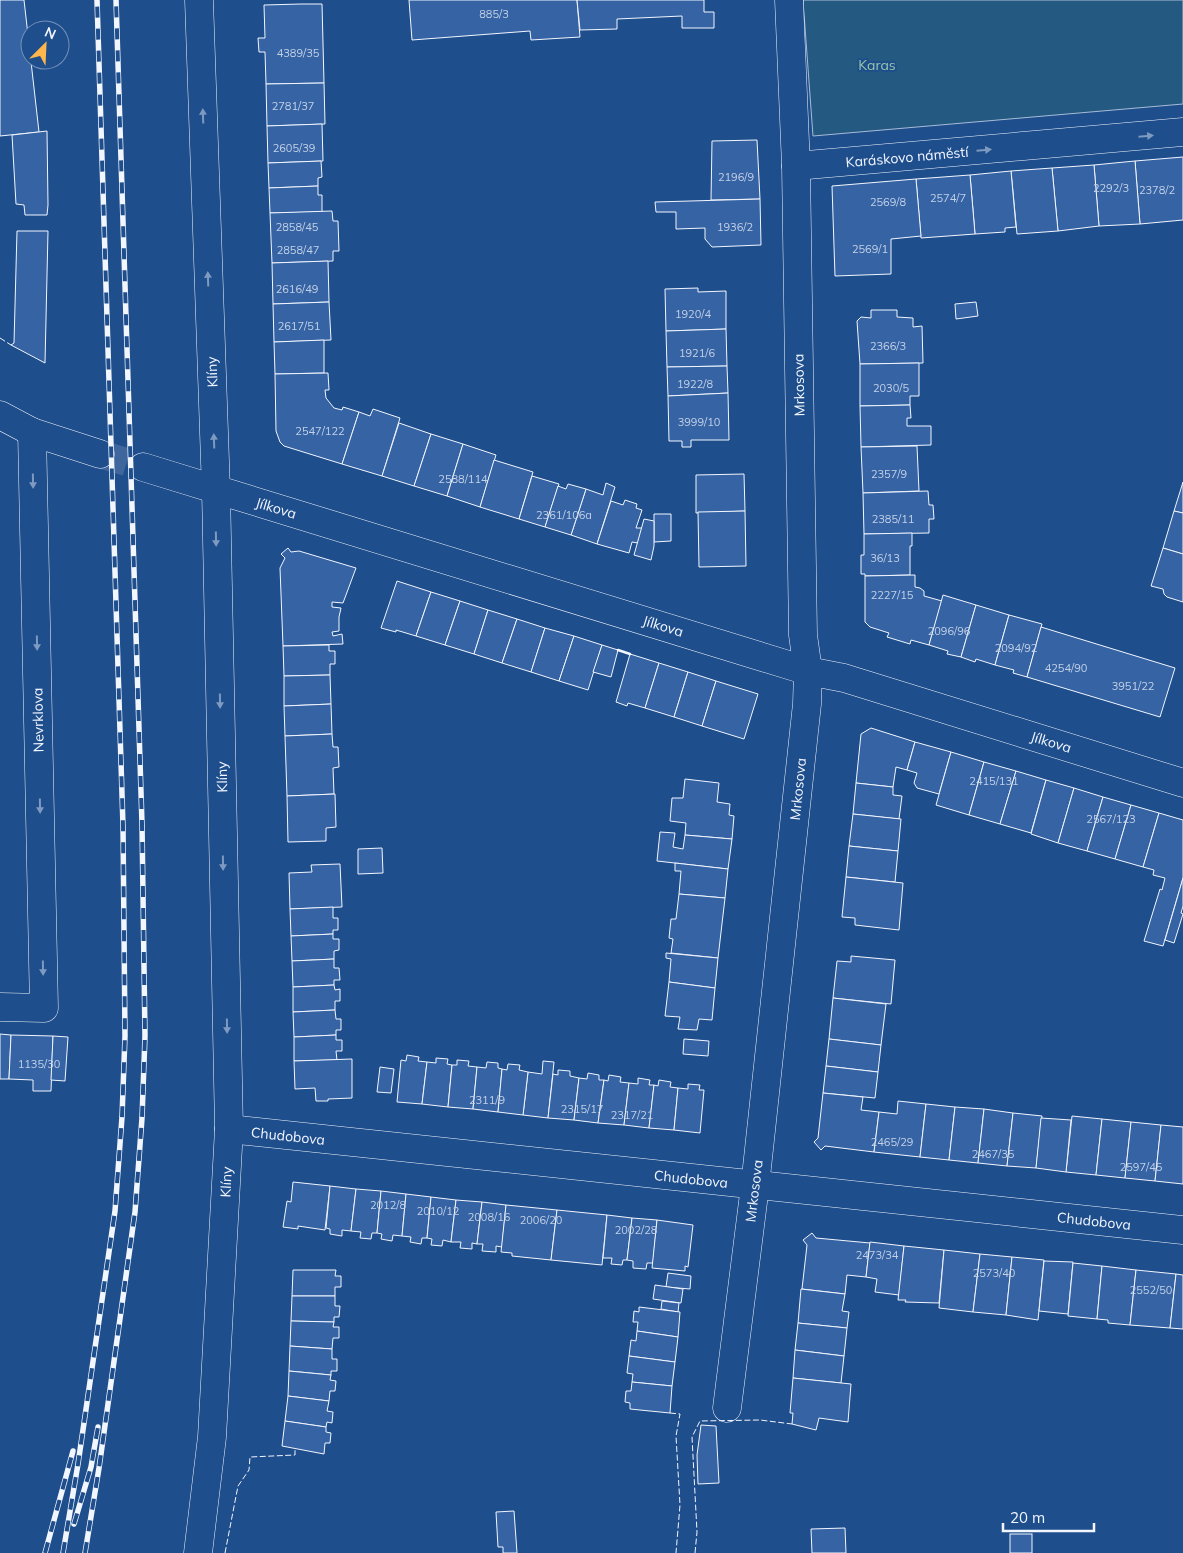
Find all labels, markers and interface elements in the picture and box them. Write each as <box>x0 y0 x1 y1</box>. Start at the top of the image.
house number: 885/3 <box>479 7 509 21</box>
north arrow <box>20 20 70 70</box>
text: N <box>42 23 59 43</box>
house number: 4389/35 <box>277 46 320 60</box>
park label: Karas <box>858 56 896 74</box>
house number: 2781/37 <box>272 99 314 113</box>
one-way arrow <box>199 108 207 124</box>
one-way arrow <box>1138 131 1154 139</box>
house number: 2605/39 <box>273 141 315 155</box>
street label: Karáskovo náměstí <box>845 143 970 171</box>
one-way arrow <box>976 146 992 154</box>
house number: 2196/9 <box>718 170 754 184</box>
house number: 2292/3 <box>1093 181 1129 195</box>
house number: 2378/2 <box>1139 183 1175 197</box>
house number: 2574/7 <box>930 191 966 205</box>
house number: 2569/8 <box>870 195 906 209</box>
house number: 2858/45 <box>276 220 319 234</box>
house number: 1936/2 <box>717 220 753 234</box>
house number: 2569/1 <box>852 242 888 256</box>
house number: 2858/47 <box>277 243 319 257</box>
one-way arrow <box>204 270 212 286</box>
house number: 2616/49 <box>276 282 318 296</box>
house number: 1920/4 <box>675 307 711 321</box>
house number: 2617/51 <box>278 319 320 333</box>
house number: 2366/3 <box>870 339 906 353</box>
house number: 1921/6 <box>679 346 715 360</box>
street label: Mrkosova <box>789 354 809 416</box>
street label: Klíny <box>202 356 222 388</box>
house number: 1922/8 <box>677 377 713 391</box>
house number: 2030/5 <box>873 381 909 395</box>
house number: 3999/10 <box>678 415 721 429</box>
house number: 2547/122 <box>295 424 345 438</box>
one-way arrow <box>210 433 218 449</box>
house number: 2357/9 <box>871 467 907 481</box>
house number: 2588/114 <box>438 472 488 486</box>
one-way arrow <box>30 473 38 489</box>
street label: Jílkova <box>253 493 299 523</box>
house number: 2361/106a <box>536 508 592 522</box>
house number: 2385/11 <box>872 512 914 526</box>
one-way arrow <box>213 531 221 547</box>
house number: 36/13 <box>870 551 900 565</box>
house number: 2227/15 <box>871 588 914 602</box>
street label: Jílkova <box>640 611 686 641</box>
house number: 2096/96 <box>928 624 971 638</box>
one-way arrow <box>33 636 41 652</box>
house number: 2094/92 <box>995 641 1038 655</box>
house number: 4254/90 <box>1045 661 1088 675</box>
house number: 3951/22 <box>1112 679 1155 693</box>
street label: Nevrklova <box>28 688 48 752</box>
one-way arrow <box>216 693 224 709</box>
street label: Jílkova <box>1028 727 1074 757</box>
street label: Mrkosova <box>786 757 810 821</box>
street label: Klíny <box>213 761 231 793</box>
house number: 2415/131 <box>969 774 1019 788</box>
one-way arrow <box>36 798 44 814</box>
house number: 2567/123 <box>1086 812 1136 826</box>
one-way arrow <box>220 856 228 872</box>
one-way arrow <box>40 961 48 977</box>
one-way arrow <box>223 1018 231 1034</box>
house number: 1135/30 <box>18 1057 61 1071</box>
house number: 2311/9 <box>469 1093 505 1107</box>
house number: 2315/17 <box>561 1102 603 1116</box>
house number: 2317/21 <box>611 1108 653 1122</box>
street label: Chudobova <box>250 1123 326 1149</box>
house number: 2465/29 <box>871 1135 913 1149</box>
house number: 2467/35 <box>972 1147 1015 1161</box>
street label: Mrkosova <box>741 1159 767 1223</box>
house number: 2597/45 <box>1120 1160 1163 1174</box>
street label: Klíny <box>216 1165 236 1198</box>
street label: Chudobova <box>653 1166 729 1192</box>
house number: 2012/8 <box>370 1198 406 1212</box>
house number: 2010/12 <box>417 1204 460 1218</box>
street label: Chudobova <box>1056 1208 1132 1234</box>
house number: 2008/16 <box>468 1210 511 1224</box>
house number: 2006/20 <box>520 1213 563 1227</box>
house number: 2002/28 <box>615 1223 658 1237</box>
house number: 2473/34 <box>856 1248 899 1262</box>
house number: 2573/40 <box>973 1266 1016 1280</box>
house number: 2552/50 <box>1130 1283 1173 1297</box>
scale bar <box>1003 1500 1094 1532</box>
text: 20 m <box>1010 1508 1045 1527</box>

